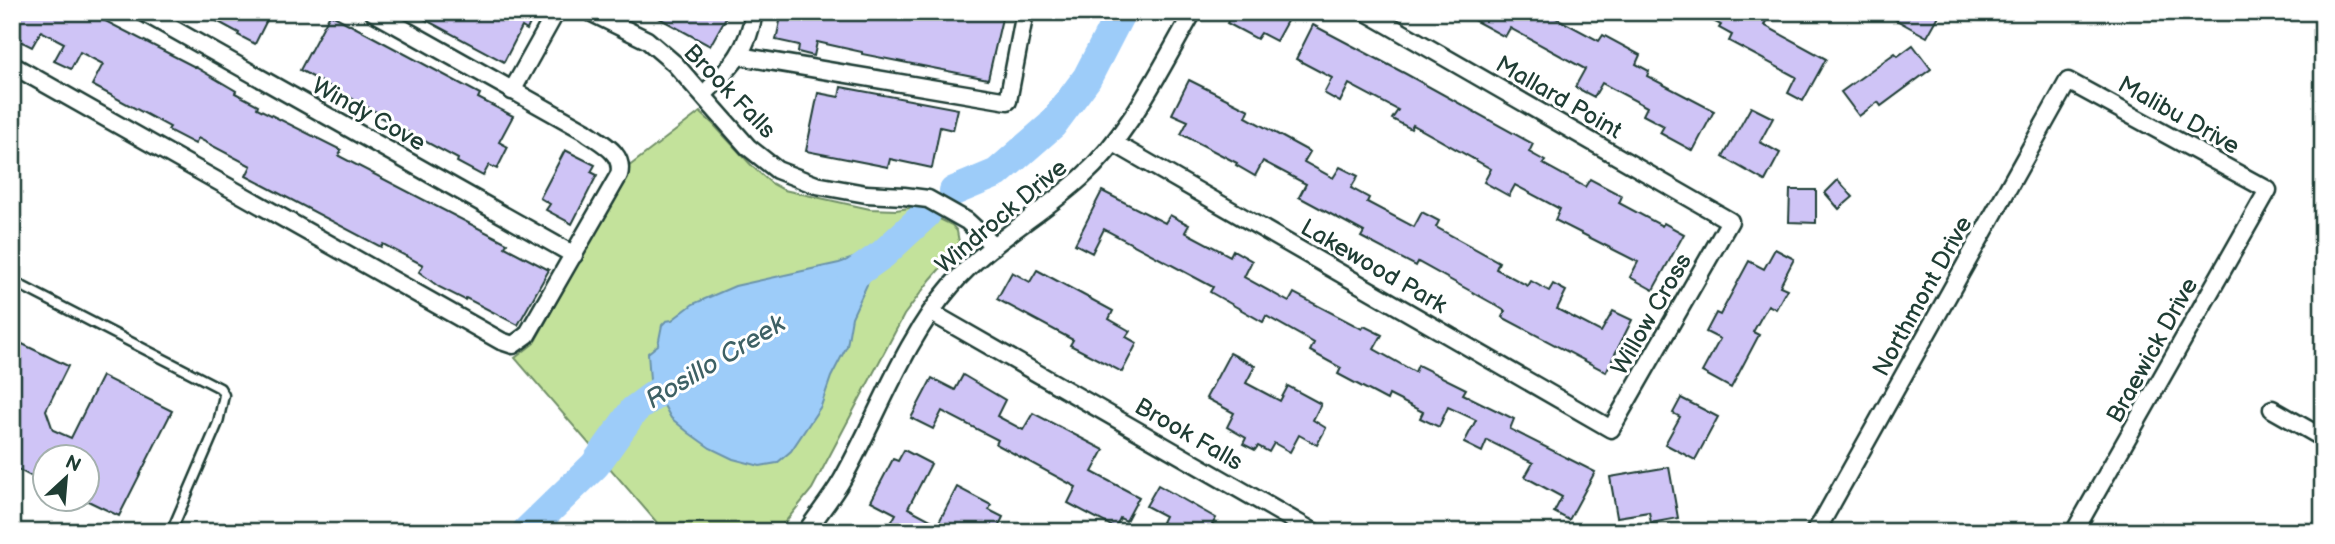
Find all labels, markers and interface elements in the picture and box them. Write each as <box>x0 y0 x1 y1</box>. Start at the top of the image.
street label: Brook Falls <box>678 38 782 145</box>
street label: Mallard Point <box>1490 50 1628 146</box>
street label: Malibu Drive <box>2113 70 2245 161</box>
street label: Windy Cove <box>307 71 431 158</box>
street label: Windrock Drive <box>930 153 1073 280</box>
street label: Northmont Drive <box>1866 211 1978 381</box>
street label: Lakewood Park <box>1296 213 1452 320</box>
street label: Willow Cross <box>1605 248 1698 380</box>
street label: Braewick Drive <box>2101 273 2204 428</box>
water label: Rosillo Creek <box>640 308 792 416</box>
street label: Brook Falls <box>1130 392 1248 477</box>
north arrow <box>32 442 102 512</box>
text: N <box>61 451 84 478</box>

